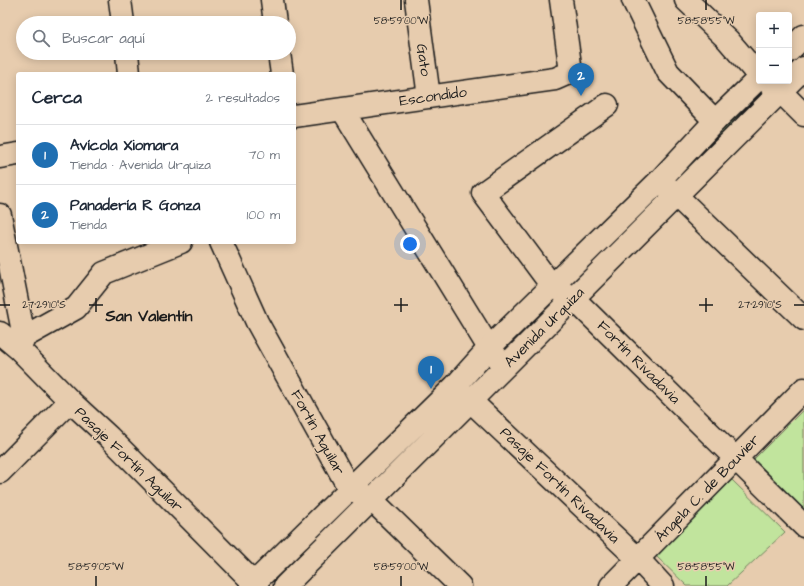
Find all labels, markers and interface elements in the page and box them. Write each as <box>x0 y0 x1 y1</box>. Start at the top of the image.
map controls <box>756 12 792 84</box>
button: + <box>756 12 792 48</box>
text: 58°59'00"W <box>374 14 429 28</box>
text: 58°58'55"W <box>678 14 735 28</box>
search box <box>16 16 296 60</box>
icon: search <box>30 27 52 49</box>
text: Buscar aquí <box>62 28 144 49</box>
street label: Gato <box>411 43 436 78</box>
button: − <box>756 48 792 84</box>
pin: 2 <box>568 63 594 96</box>
street label: Escondido <box>398 81 469 112</box>
text: Cerca <box>32 86 82 110</box>
text: 2 resultados <box>206 89 280 107</box>
text: Avícola Xiomara <box>70 135 179 156</box>
text: 1 <box>44 146 46 164</box>
text: 70 m <box>248 146 280 164</box>
text: Tienda · Avenida Urquiza <box>70 156 211 174</box>
text: Panadería R Gonza <box>70 195 200 216</box>
text: 2 <box>41 206 49 224</box>
text: 100 m <box>247 206 280 224</box>
text: Tienda <box>70 216 107 234</box>
your location <box>400 234 420 254</box>
street label: Avenida Urquiza <box>499 282 589 372</box>
text: 27°29'10"S <box>22 298 66 312</box>
text: 27°29'10"S <box>738 298 782 312</box>
district label: San Valentín <box>104 305 193 327</box>
street label: Fortín Rivadavia <box>592 316 685 409</box>
pin: 1 <box>418 356 444 389</box>
street label: Fortín Aguilar <box>285 386 350 479</box>
street label: Pasaje Fortín Aguilar <box>69 402 188 518</box>
street label: Pasaje Fortín Rivadavia <box>495 422 625 549</box>
street label: Ángela C. de Bouvier <box>650 430 765 548</box>
text: 58°59'05"W <box>68 560 124 574</box>
text: 58°59'00"W <box>374 560 429 574</box>
text: 58°58'55"W <box>678 560 735 574</box>

